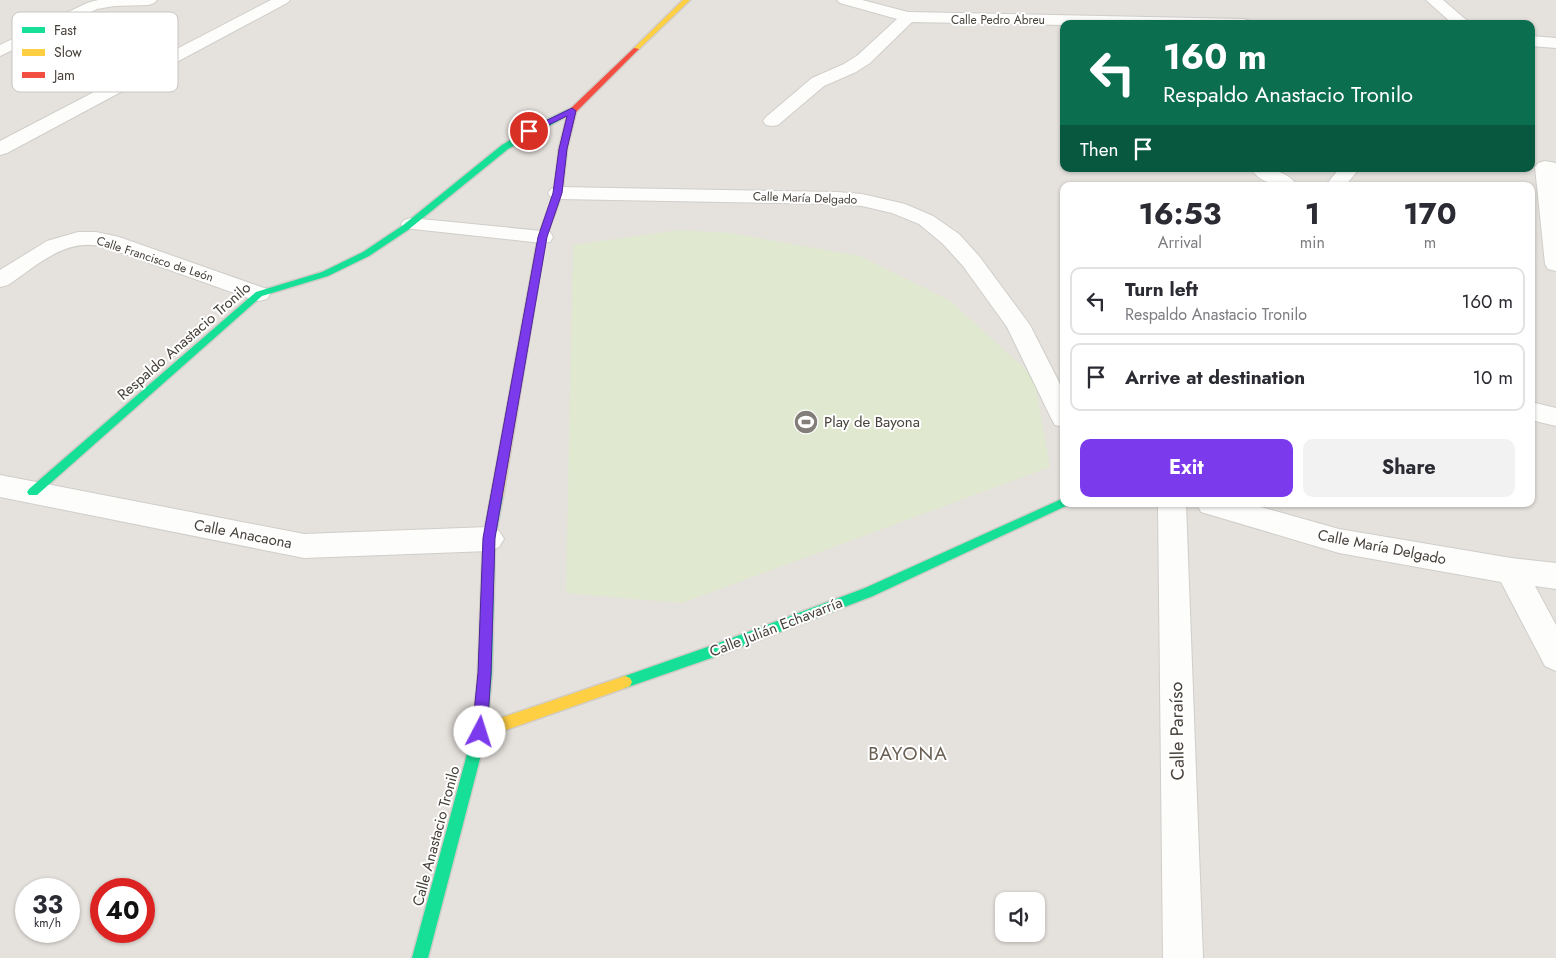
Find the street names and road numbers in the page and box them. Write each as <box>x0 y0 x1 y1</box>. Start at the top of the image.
street label: Calle Pedro Abreu <box>951 11 1045 29</box>
street label: Calle María Delgado <box>752 187 858 209</box>
street label: Calle Francisco de León <box>94 232 216 286</box>
street label: Respaldo Anastacio Tronilo <box>112 277 256 405</box>
street label: Calle Anacaona <box>192 514 294 554</box>
street label: Calle María Delgado <box>1316 524 1448 570</box>
street label: Calle Julián Echavarría <box>706 592 846 662</box>
street label: Calle Paraíso <box>1163 681 1191 780</box>
street label: Calle Anastacio Tronilo <box>407 763 465 909</box>

